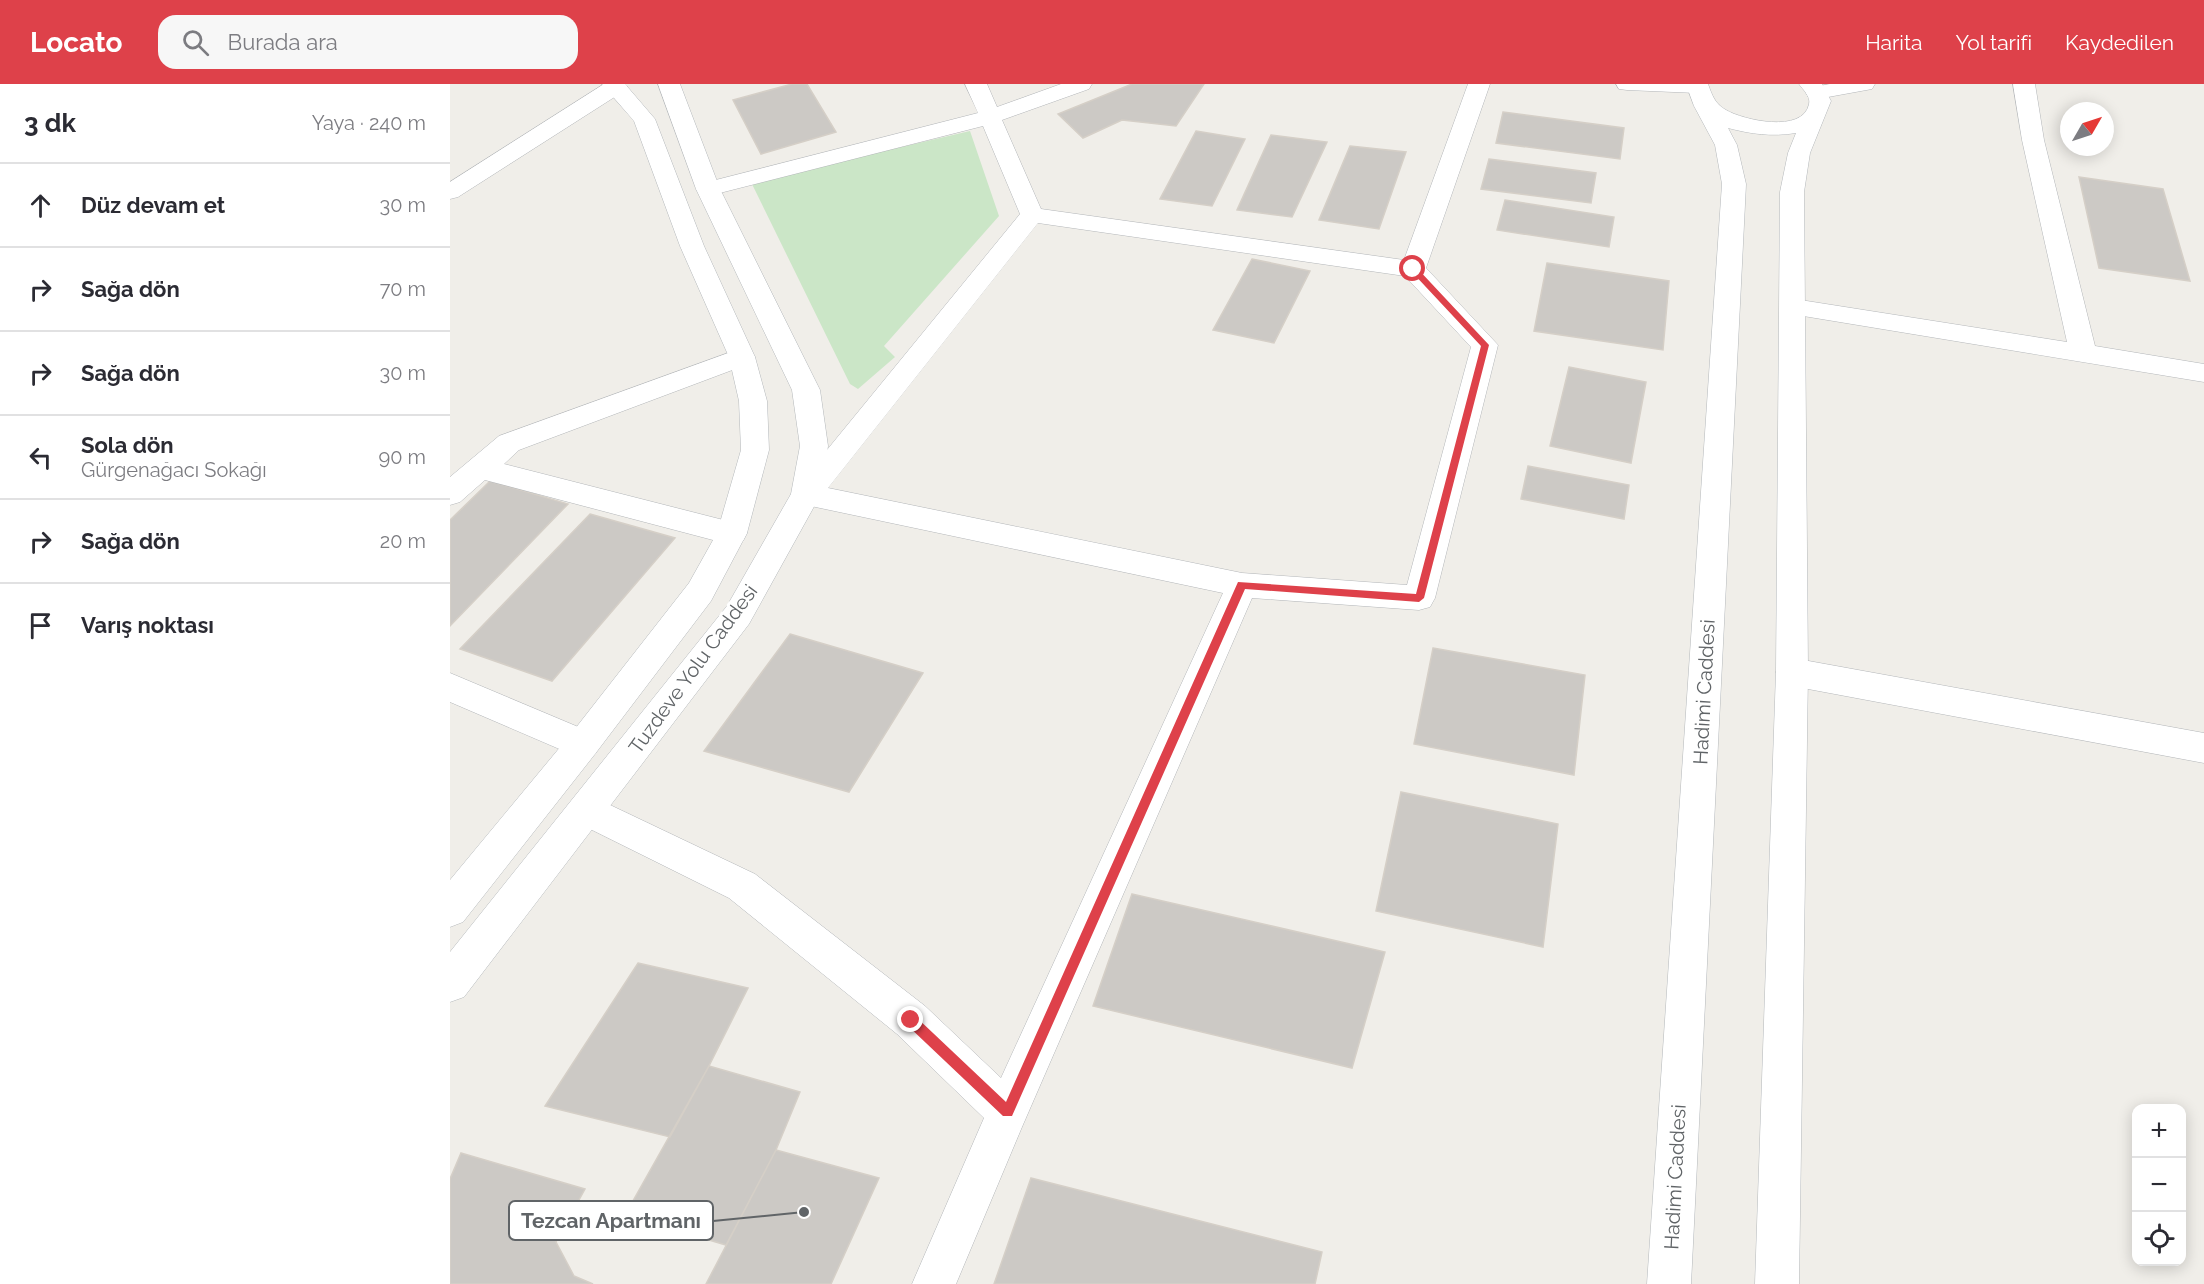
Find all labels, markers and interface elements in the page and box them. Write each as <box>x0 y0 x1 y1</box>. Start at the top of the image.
search box <box>158 15 578 69</box>
text: Locato <box>30 26 122 59</box>
icon: search <box>179 26 212 59</box>
text: Burada ara <box>227 29 338 55</box>
text: Harita <box>1865 30 1922 55</box>
text: Yol tarifi <box>1955 30 2032 55</box>
text: Kaydedilen <box>2065 30 2174 55</box>
north arrow <box>2060 102 2114 156</box>
text: 3 dk <box>24 108 76 138</box>
text: Yaya · 240 m <box>312 111 426 135</box>
icon: ahead <box>24 189 57 222</box>
text: Düz devam et <box>81 192 225 218</box>
text: 30 m <box>380 193 426 217</box>
route start <box>1399 255 1425 281</box>
icon: right <box>24 273 57 306</box>
text: Sağa dön <box>81 276 180 302</box>
text: 70 m <box>380 277 426 301</box>
icon: right <box>24 357 57 390</box>
text: Sağa dön <box>81 360 180 386</box>
text: 30 m <box>380 361 426 385</box>
text: Sola dön <box>81 432 174 458</box>
icon: left <box>24 441 57 474</box>
text: 90 m <box>379 445 426 469</box>
text: Gürgenağacı Sokağı <box>81 458 267 482</box>
icon: right <box>24 525 57 558</box>
text: Sağa dön <box>81 528 180 554</box>
text: 20 m <box>380 529 426 553</box>
street label: Tuzdeve Yolu Caddesi <box>624 580 762 758</box>
icon: arrive <box>24 609 57 642</box>
text: Varış noktası <box>81 612 214 638</box>
street label: Hadimi Caddesi <box>1688 619 1720 765</box>
route end <box>897 1006 923 1032</box>
street label: Hadimi Caddesi <box>1659 1104 1691 1250</box>
map controls <box>2132 1104 2186 1266</box>
button: + <box>2132 1104 2186 1158</box>
button: − <box>2132 1158 2186 1212</box>
callout: Tezcan Apartmanı <box>509 1201 713 1240</box>
text: Tezcan Apartmanı <box>521 1208 701 1233</box>
button: locate <box>2132 1212 2186 1266</box>

